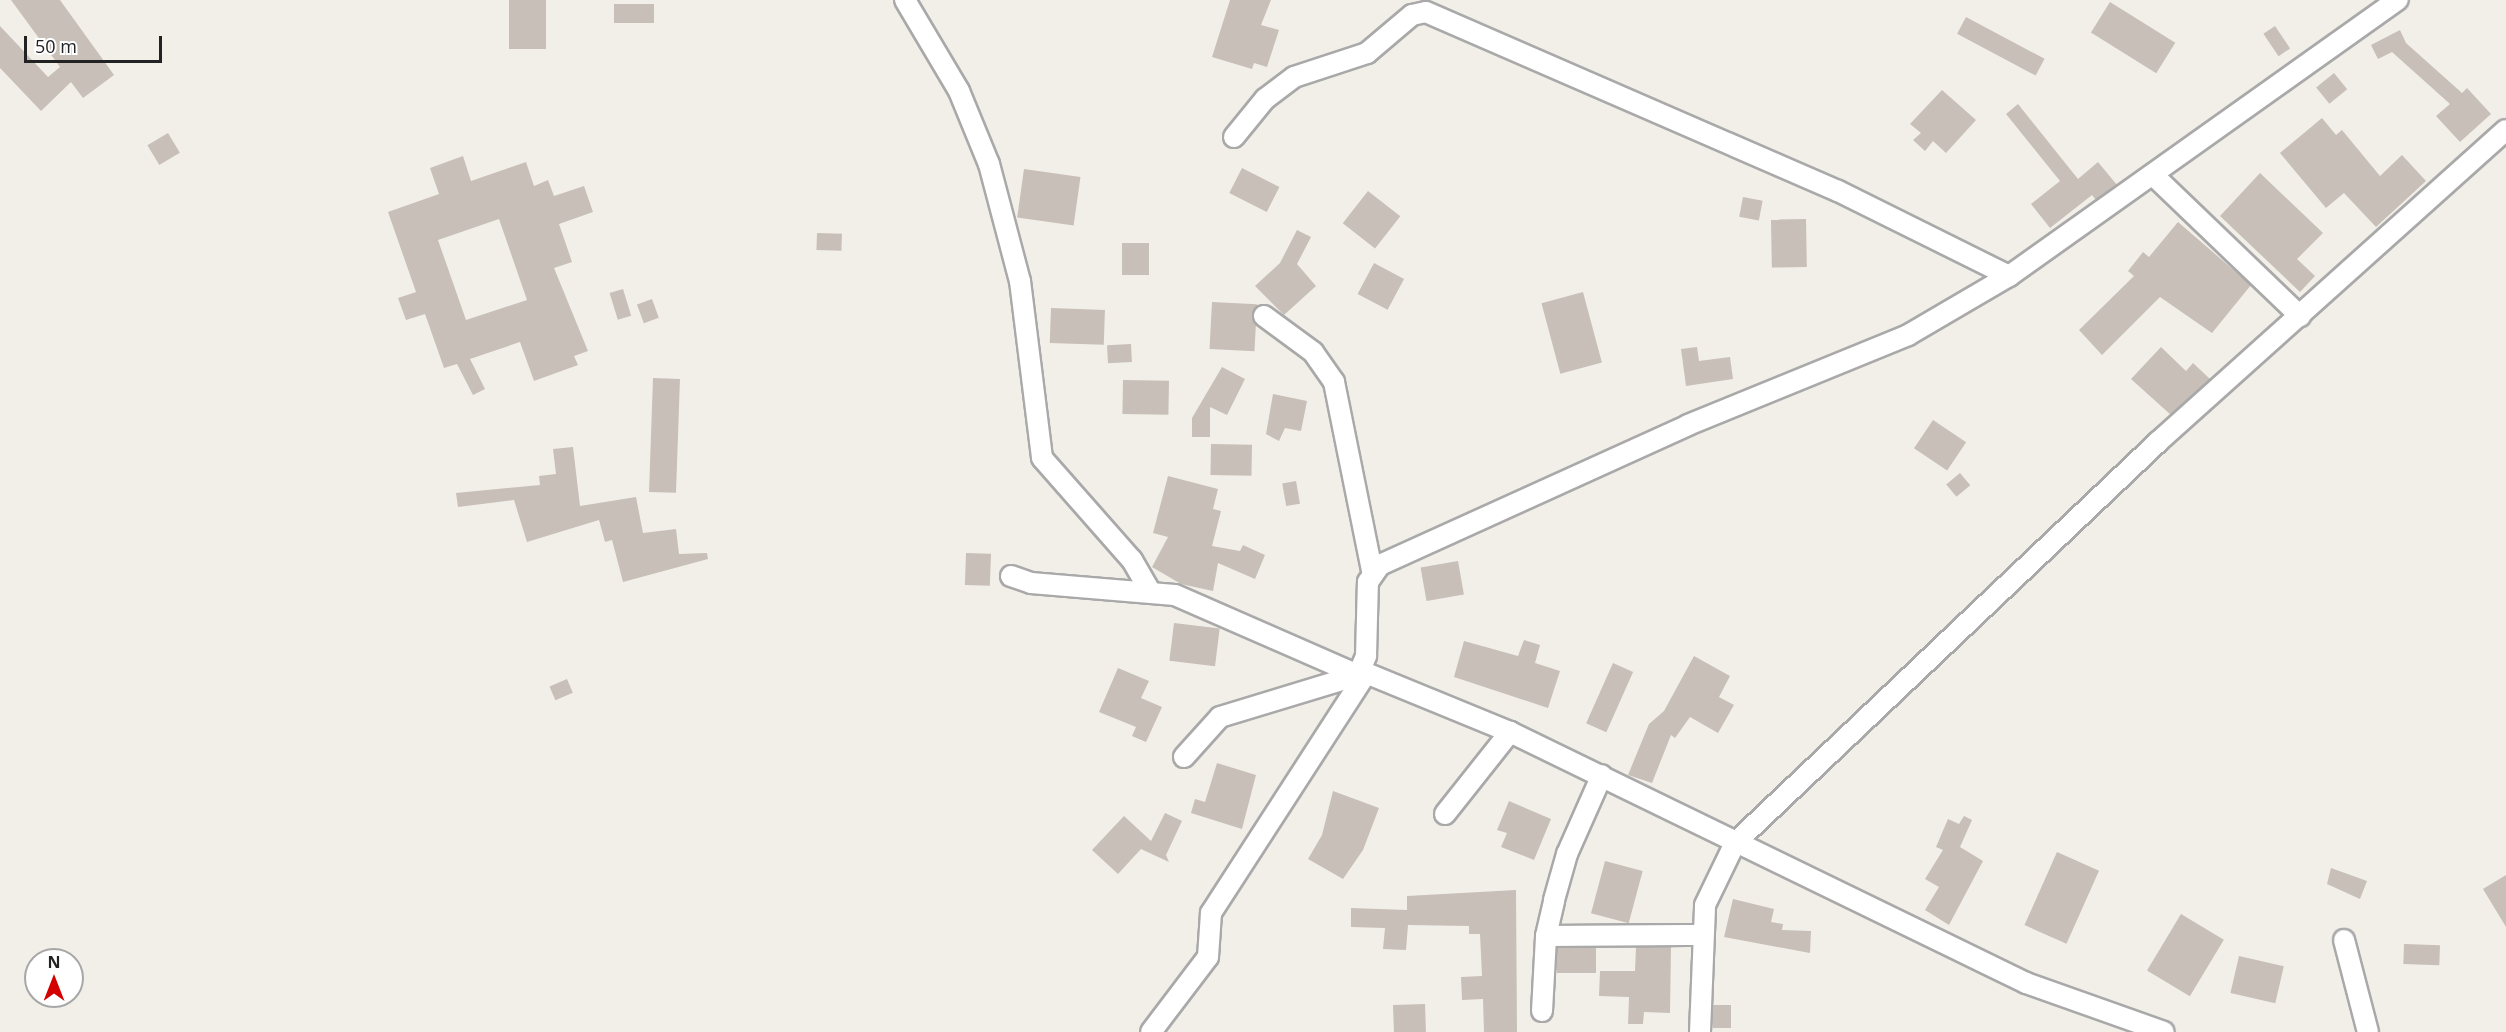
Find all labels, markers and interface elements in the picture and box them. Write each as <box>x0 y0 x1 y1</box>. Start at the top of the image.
scale bar <box>27 24 165 62</box>
text: 50 m <box>35 34 77 58</box>
north arrow <box>24 948 84 1008</box>
text: N <box>47 951 61 973</box>

